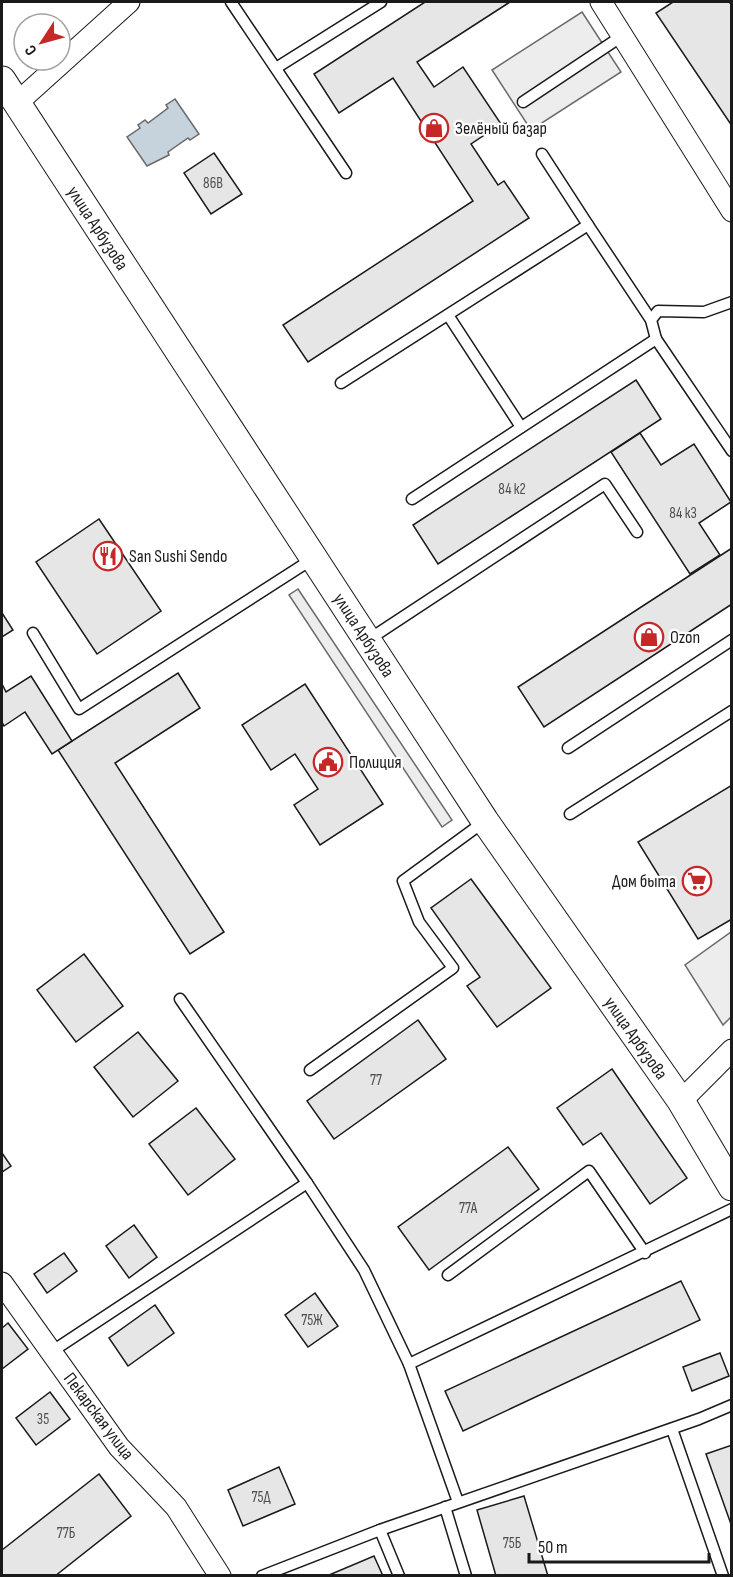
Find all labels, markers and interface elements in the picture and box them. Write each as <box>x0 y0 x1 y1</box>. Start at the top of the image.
north arrow <box>12 12 72 72</box>
text: С <box>21 41 41 59</box>
shop icon: Зелёный базар <box>418 112 450 144</box>
place label: Зелёный базар <box>455 118 547 139</box>
house number: 86В <box>203 174 223 193</box>
street label: улица Арбузова <box>63 182 133 274</box>
house number: 84 к2 <box>498 480 526 499</box>
house number: 84 к3 <box>669 504 697 523</box>
restaurant icon: San Sushi Sendo <box>92 540 124 572</box>
place label: San Sushi Sendo <box>129 546 227 567</box>
street label: улица Арбузова <box>329 589 399 681</box>
shop icon: Ozon <box>633 621 665 653</box>
place label: Ozon <box>670 627 700 648</box>
public building icon: Полиция <box>312 746 344 778</box>
place label: Полиция <box>349 752 402 773</box>
supermarket icon: Дом быта <box>681 865 713 897</box>
place label: Дом быта <box>612 871 676 892</box>
street label: улица Арбузова <box>599 993 672 1084</box>
house number: 77 <box>370 1071 382 1090</box>
house number: 77А <box>459 1199 478 1218</box>
house number: 75Ж <box>301 1311 323 1330</box>
street label: Пекарская улица <box>59 1369 138 1464</box>
house number: 35 <box>37 1410 49 1429</box>
house number: 75Д <box>251 1488 271 1507</box>
house number: 77Б <box>57 1524 76 1543</box>
scale bar <box>529 1526 709 1564</box>
house number: 75Б <box>503 1534 522 1553</box>
text: 50 m <box>538 1537 568 1558</box>

